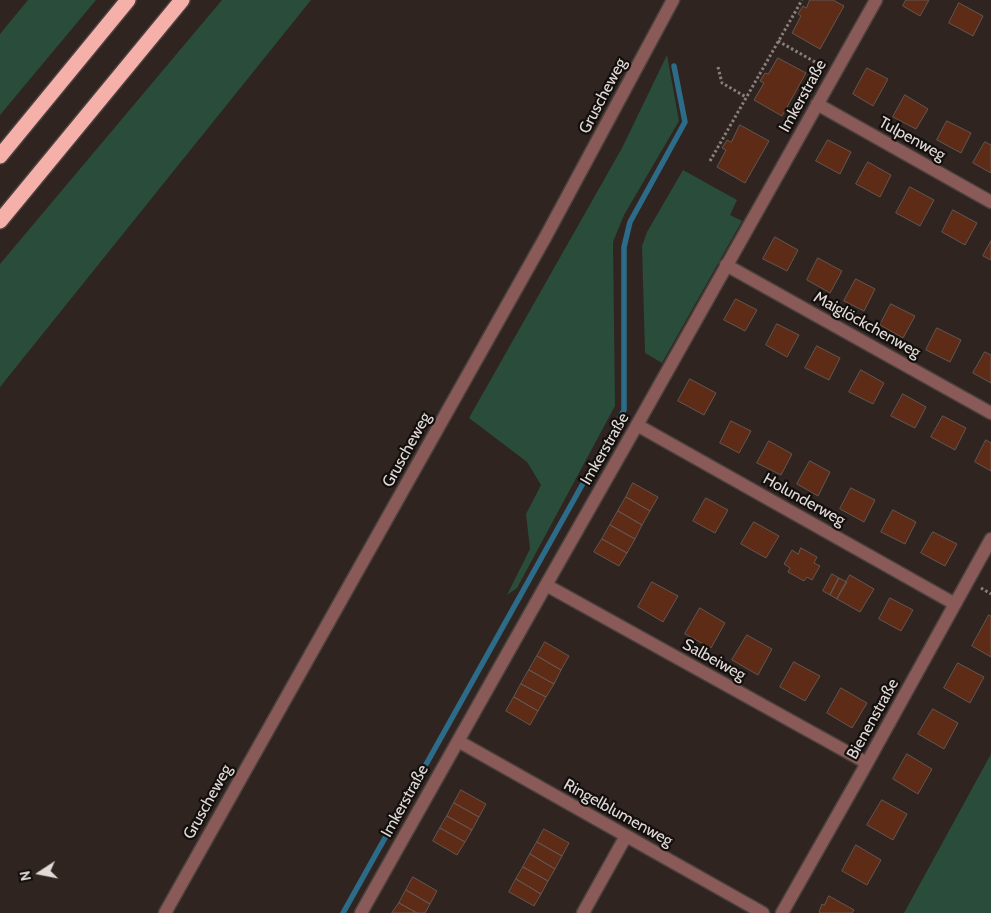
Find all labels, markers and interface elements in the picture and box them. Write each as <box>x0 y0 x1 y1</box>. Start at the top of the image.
street label: Gruscheweg <box>575 55 631 137</box>
street label: Imkerstraße <box>775 56 831 136</box>
street label: Tulpenweg <box>875 113 949 165</box>
street label: Maiglöckchenweg <box>810 288 924 362</box>
street label: Gruscheweg <box>379 409 435 491</box>
street label: Imkerstraße <box>577 410 633 488</box>
street label: Holunderweg <box>760 470 848 530</box>
street label: Salbeiweg <box>679 635 749 685</box>
street label: Bienenstraße <box>843 675 903 763</box>
street label: Gruscheweg <box>180 761 236 843</box>
street label: Imkerstraße <box>377 761 433 841</box>
street label: Ringelblumenweg <box>560 775 676 851</box>
north arrow <box>15 848 65 898</box>
text: N <box>15 869 35 882</box>

